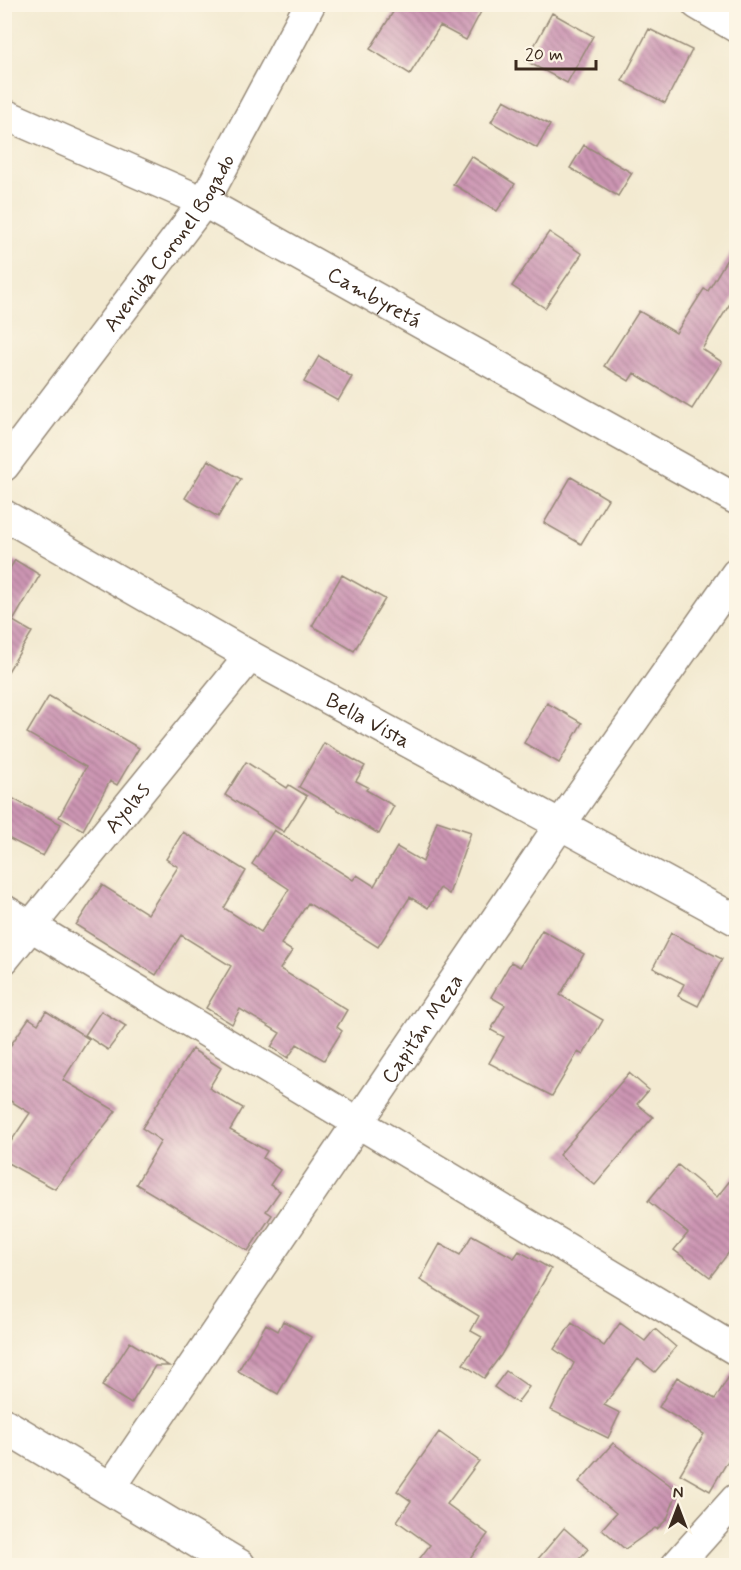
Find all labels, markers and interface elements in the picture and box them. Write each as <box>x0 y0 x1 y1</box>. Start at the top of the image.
scale bar <box>516 33 596 71</box>
text: 20 m <box>525 43 563 67</box>
street label: Avenida Coronel Bogado <box>98 149 242 338</box>
street label: Cambyretá <box>322 261 426 336</box>
street label: Bella Vista <box>320 687 415 755</box>
street label: Ayolas <box>99 777 157 839</box>
street label: Capitán Meza <box>375 969 470 1090</box>
north arrow <box>648 1477 708 1537</box>
text: N <box>673 1483 683 1504</box>

